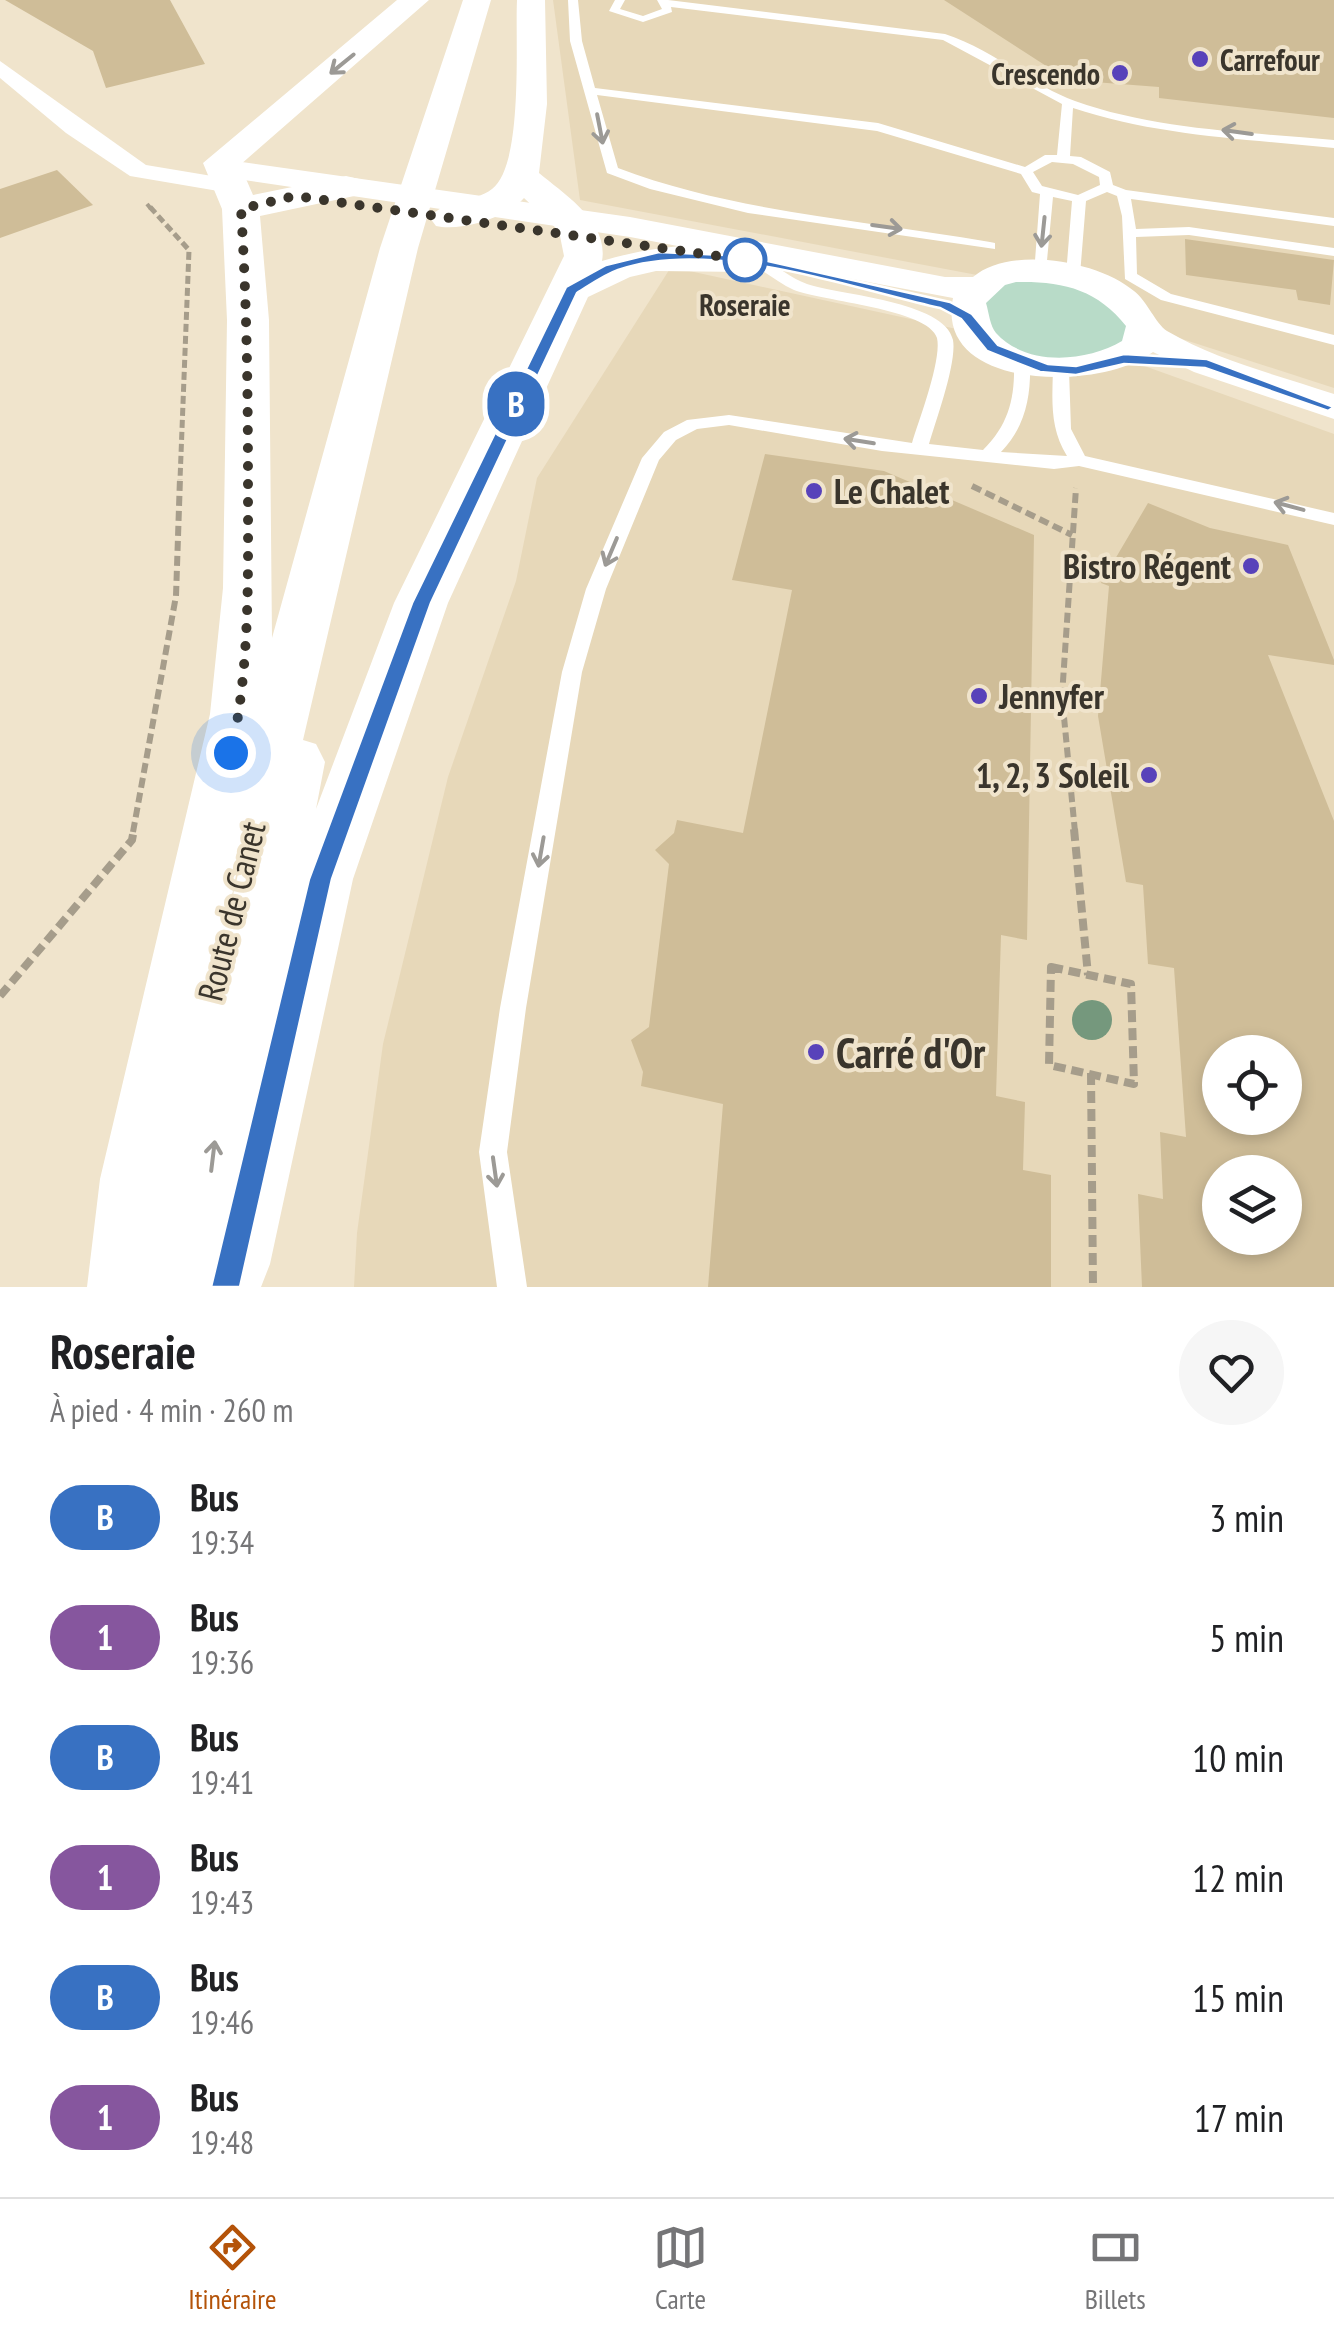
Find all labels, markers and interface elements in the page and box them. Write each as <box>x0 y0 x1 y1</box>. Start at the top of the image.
place label: Carrefour <box>1220 40 1320 79</box>
marker: Carrefour <box>1189 48 1211 70</box>
one-way arrow <box>329 53 356 74</box>
place label: Crescendo <box>991 54 1100 93</box>
marker: Crescendo <box>1109 62 1131 84</box>
one-way arrow <box>591 112 610 144</box>
one-way arrow <box>1222 123 1254 141</box>
one-way arrow <box>1033 215 1052 248</box>
one-way arrow <box>870 219 903 237</box>
marker: Roseraie <box>724 239 766 281</box>
place label: Roseraie <box>699 285 791 324</box>
line badge: B <box>484 372 548 436</box>
text: B <box>507 381 525 427</box>
one-way arrow <box>844 432 876 450</box>
place label: Le Chalet <box>834 468 950 514</box>
marker: Le Chalet <box>803 480 825 502</box>
one-way arrow <box>1274 496 1305 515</box>
one-way arrow <box>601 536 619 566</box>
place label: Bistro Régent <box>1063 543 1231 589</box>
marker: Bistro Régent <box>1240 555 1262 577</box>
place label: Jennyfer <box>998 673 1105 719</box>
marker: Jennyfer <box>968 685 990 707</box>
your location <box>206 728 256 778</box>
place label: 1, 2, 3 Soleil <box>976 752 1129 798</box>
marker: 1, 2, 3 Soleil <box>1138 764 1160 786</box>
street label: Route de Canet <box>187 816 276 1005</box>
one-way arrow <box>531 835 550 867</box>
place label: Carré d'Or <box>836 1025 986 1080</box>
map controls <box>1202 1035 1302 1255</box>
button: locate <box>1202 1035 1302 1135</box>
marker: Carré d'Or <box>805 1041 827 1063</box>
one-way arrow <box>205 1140 223 1172</box>
button: layers <box>1202 1155 1302 1255</box>
one-way arrow <box>487 1156 505 1188</box>
text: Roseraie <box>50 1320 196 1382</box>
button: heart <box>1179 1320 1284 1425</box>
text: À pied · 4 min · 260 m <box>50 1389 293 1431</box>
text: Bus <box>190 1472 239 1521</box>
text: 3 min <box>1209 1493 1284 1542</box>
text: B <box>96 1494 114 1540</box>
text: 19:34 <box>190 1521 254 1563</box>
text: Bus <box>190 1592 239 1641</box>
text: 5 min <box>1209 1613 1284 1662</box>
text: 1 <box>97 1614 113 1660</box>
text: 19:36 <box>190 1641 254 1683</box>
text: Bus <box>190 1712 239 1761</box>
text: 10 min <box>1192 1733 1284 1782</box>
text: B <box>96 1734 114 1780</box>
text: 19:41 <box>190 1761 254 1803</box>
text: Bus <box>190 1832 239 1881</box>
text: 12 min <box>1192 1853 1284 1902</box>
text: 1 <box>97 1854 113 1900</box>
text: 19:43 <box>190 1881 254 1923</box>
text: Bus <box>190 1952 239 2001</box>
text: 15 min <box>1192 1973 1284 2022</box>
text: B <box>96 1974 114 2020</box>
text: 19:46 <box>190 2001 254 2043</box>
text: Bus <box>190 2072 239 2121</box>
text: 17 min <box>1194 2093 1284 2142</box>
text: 1 <box>97 2094 113 2140</box>
text: 19:48 <box>190 2121 254 2163</box>
tab: Itinéraire <box>188 2220 277 2317</box>
tab: Carte <box>653 2220 708 2317</box>
tab: Billets <box>1085 2220 1146 2317</box>

